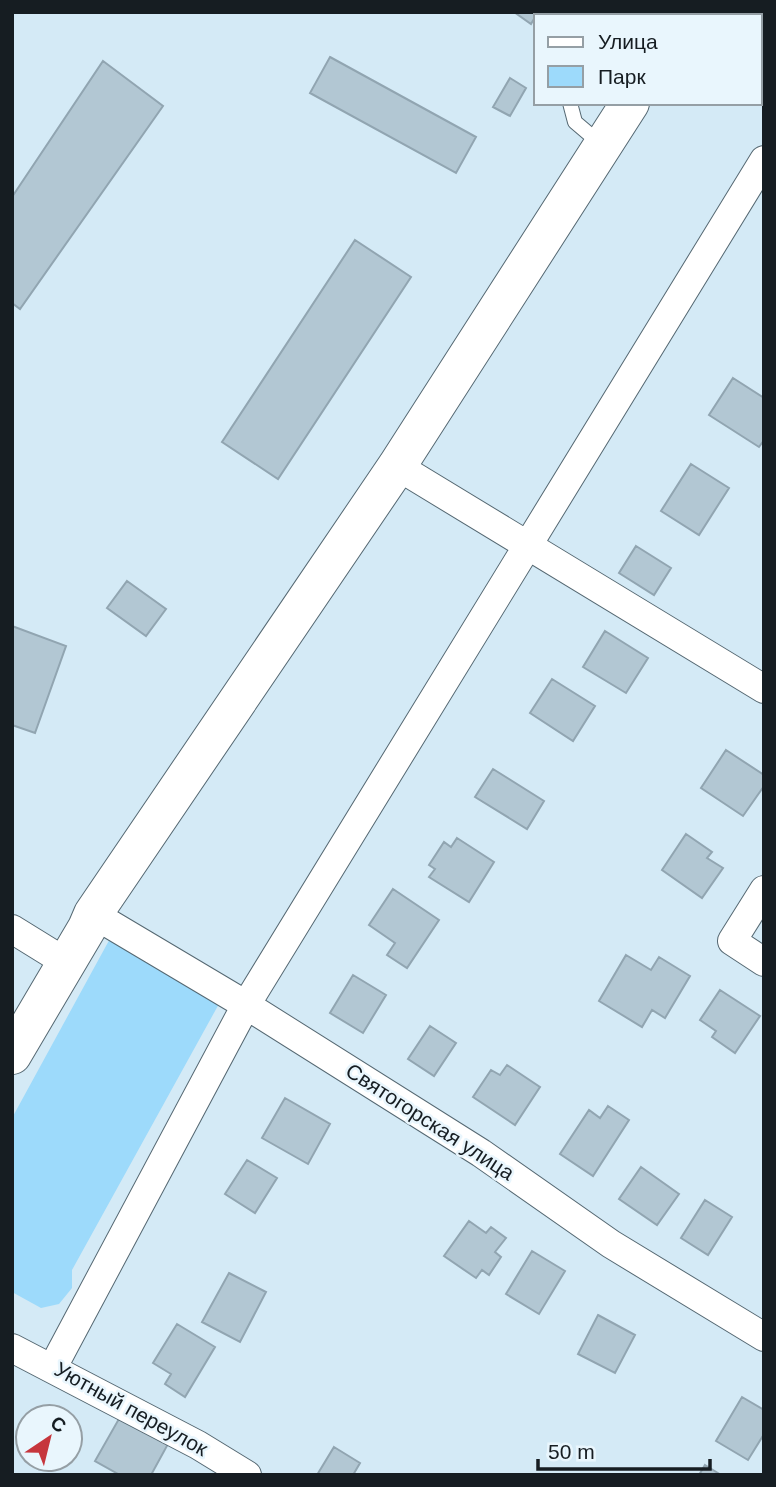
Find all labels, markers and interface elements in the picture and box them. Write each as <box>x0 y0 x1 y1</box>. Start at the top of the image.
legend <box>534 14 762 105</box>
text: Улица <box>598 30 658 53</box>
text: Парк <box>598 65 646 88</box>
street label: Святогорская улица <box>342 1059 519 1185</box>
street label: Уютный переулок <box>51 1357 212 1460</box>
north arrow <box>14 1403 84 1473</box>
text: С <box>47 1412 70 1437</box>
scale bar <box>538 1428 710 1472</box>
text: 50 m <box>548 1440 595 1463</box>

